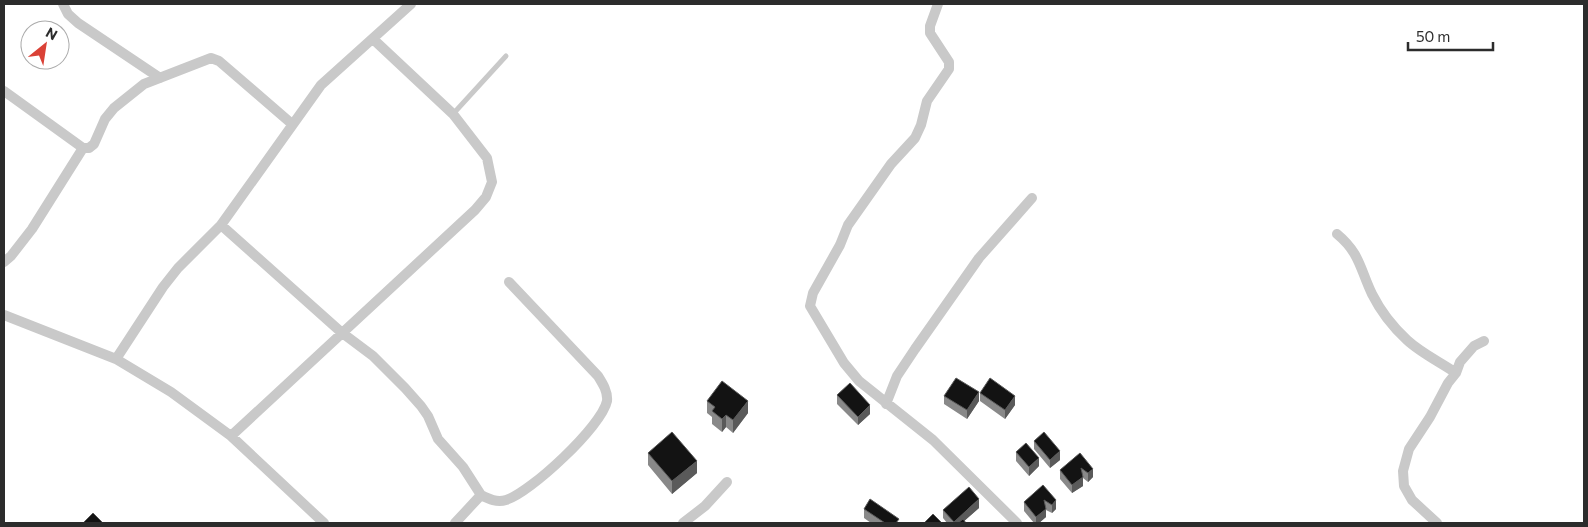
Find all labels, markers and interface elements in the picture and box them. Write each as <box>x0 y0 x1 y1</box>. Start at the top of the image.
north arrow <box>20 20 70 70</box>
scale bar <box>1408 20 1493 52</box>
text: N <box>43 23 61 43</box>
text: 50 m <box>1416 27 1450 45</box>

